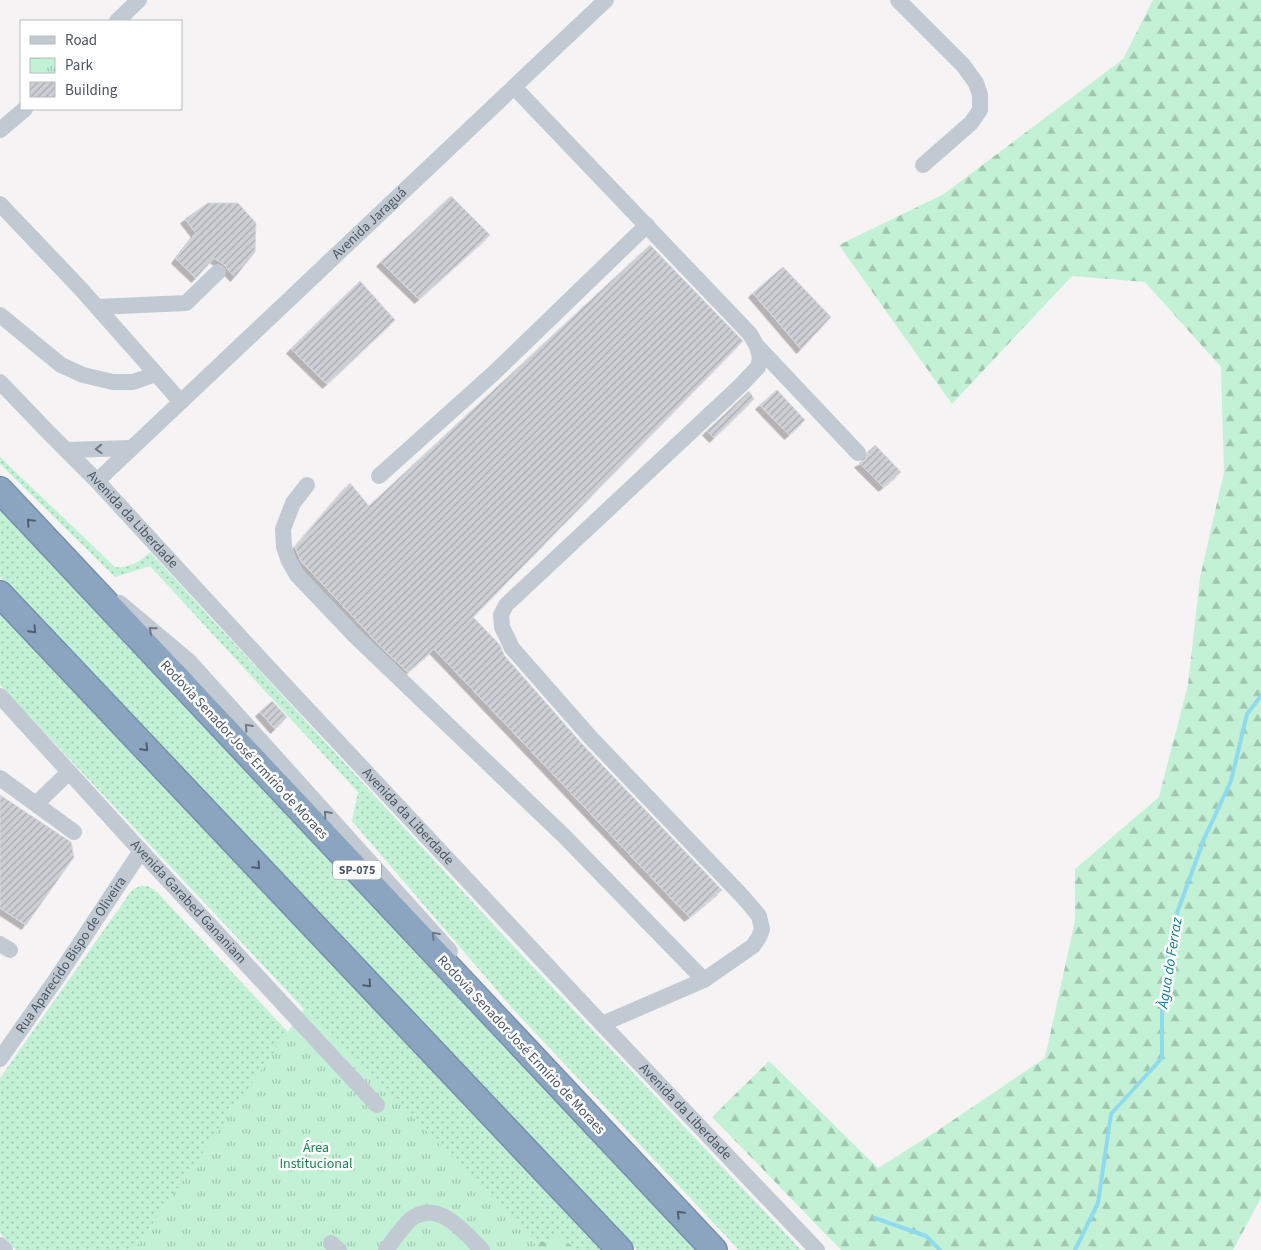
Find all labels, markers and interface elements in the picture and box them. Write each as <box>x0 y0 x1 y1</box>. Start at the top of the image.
legend <box>20 20 182 110</box>
text: Road <box>65 30 97 51</box>
text: Park <box>65 55 94 76</box>
text: Building <box>65 80 118 101</box>
street label: Avenida Jaraguá <box>327 183 412 264</box>
one-way arrow <box>95 444 102 454</box>
street label: Avenida da Liberdade <box>82 466 183 573</box>
one-way arrow <box>27 519 36 528</box>
one-way arrow <box>28 624 37 633</box>
one-way arrow <box>148 626 157 635</box>
street label: Rodovia Senador José Ermírio de Moraes <box>155 656 333 844</box>
one-way arrow <box>245 723 254 732</box>
one-way arrow <box>139 742 148 751</box>
street label: Avenida da Liberdade <box>357 763 458 870</box>
one-way arrow <box>324 811 333 820</box>
street label: Avenida Garabed Gananiam <box>126 836 251 968</box>
one-way arrow <box>251 860 260 869</box>
road number: SP-075 <box>333 860 381 880</box>
street label: Rua Aparecido Bispo de Oliveira <box>11 873 131 1038</box>
water label: Àgua do Ferraz <box>1152 915 1188 1011</box>
one-way arrow <box>432 932 441 941</box>
street label: Rodovia Senador José Ermírio de Moraes <box>432 951 610 1139</box>
one-way arrow <box>362 978 371 987</box>
street label: Avenida da Liberdade <box>634 1059 736 1164</box>
park label: Área Institucional <box>279 1138 353 1174</box>
one-way arrow <box>677 1211 686 1220</box>

